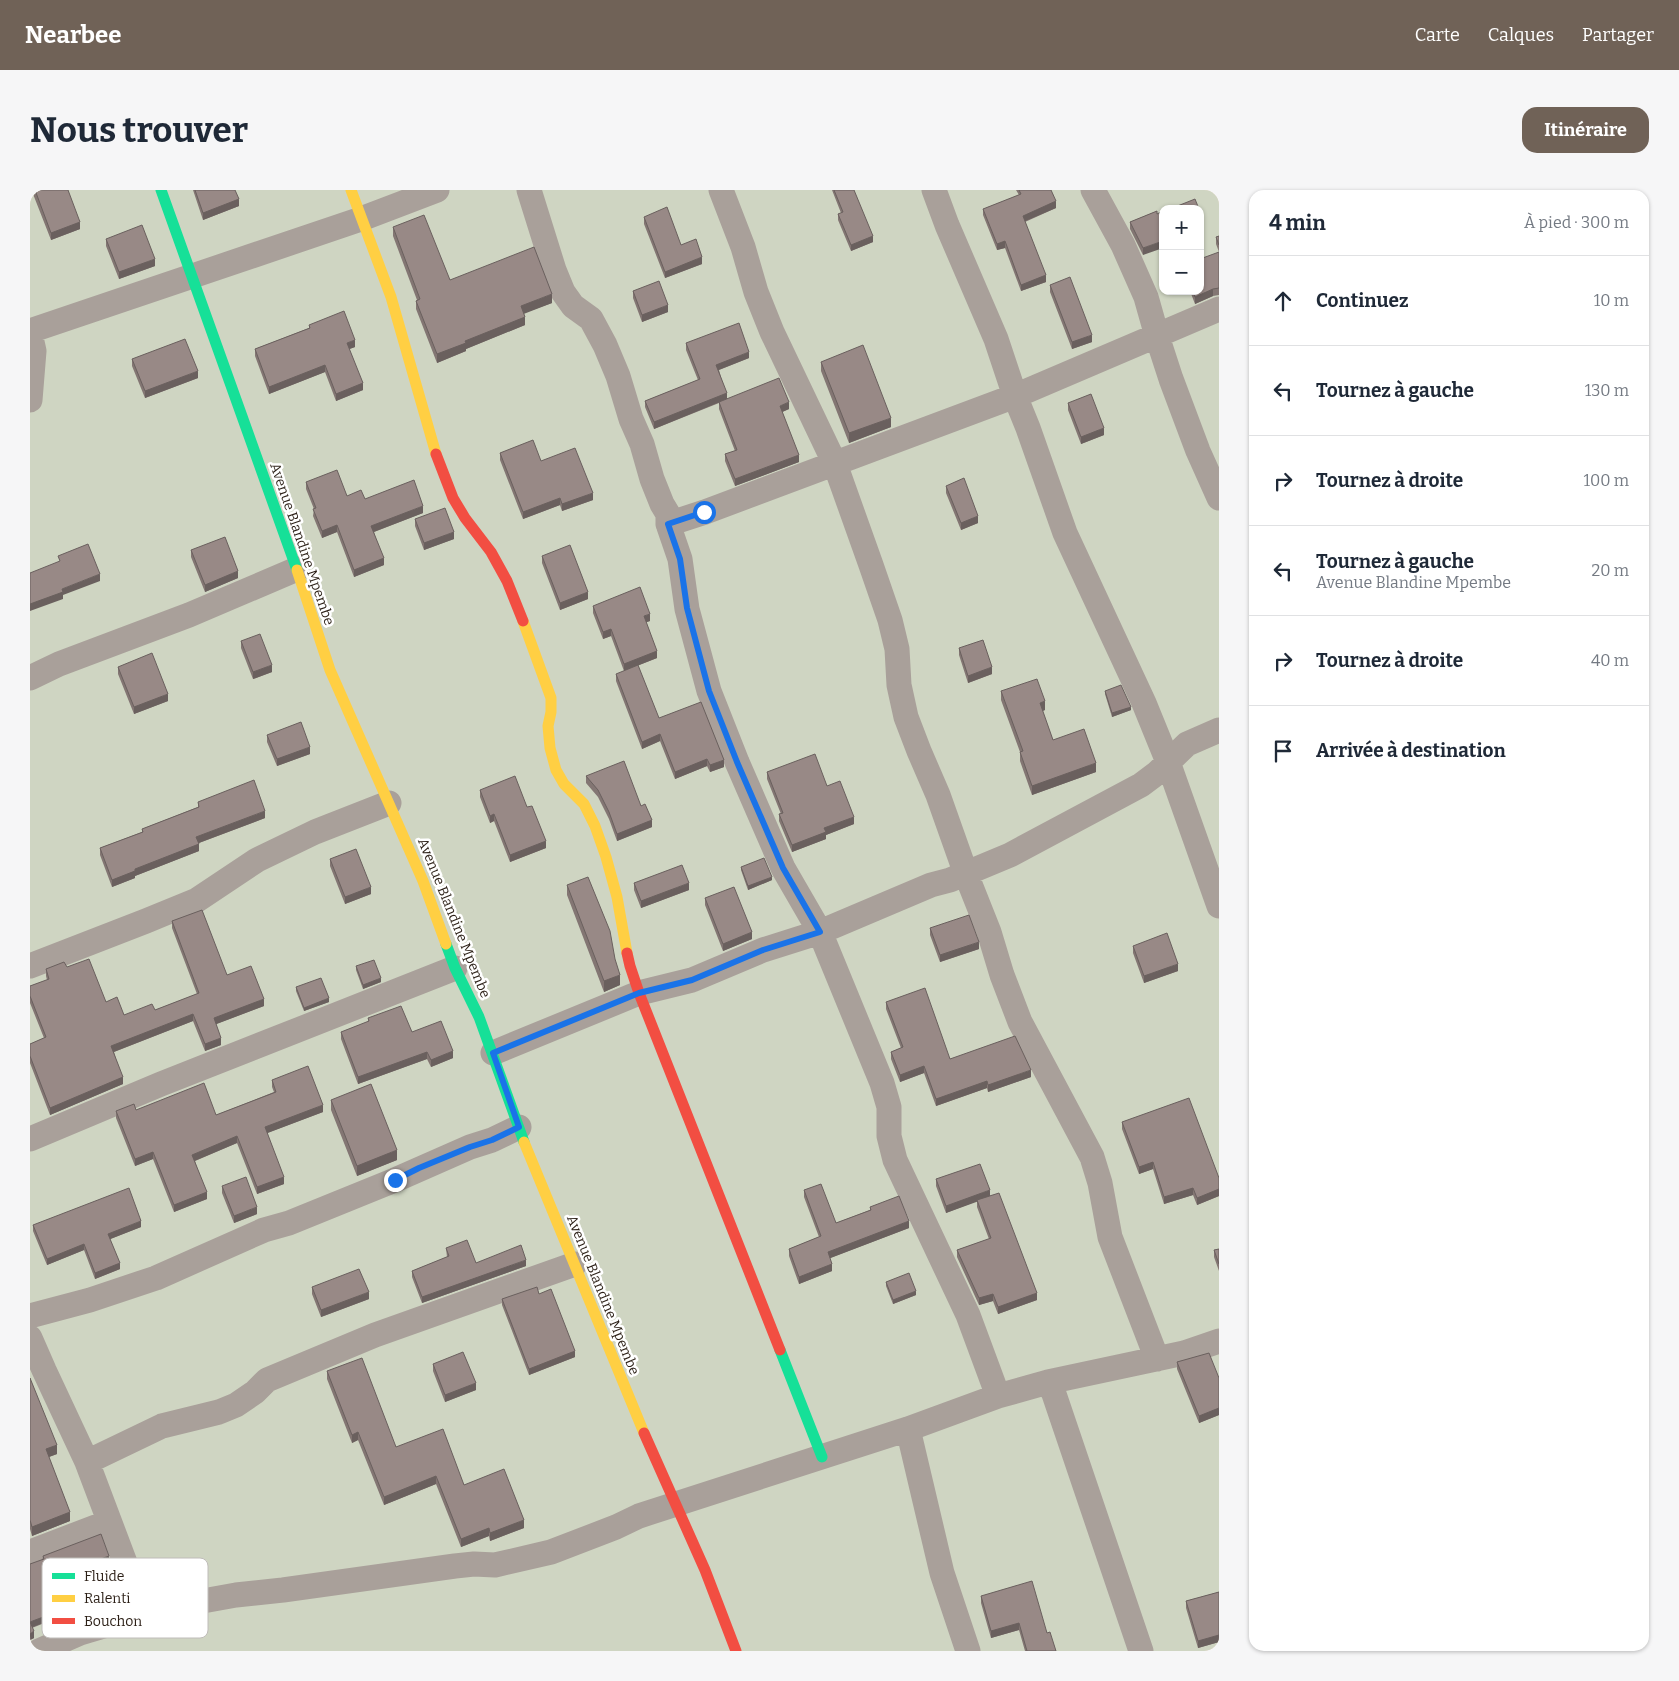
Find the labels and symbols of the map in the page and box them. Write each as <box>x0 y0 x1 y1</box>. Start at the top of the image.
street label: Avenue Blandine Mpembe <box>266 461 338 627</box>
route start <box>693 501 716 524</box>
street label: Avenue Blandine Mpembe <box>414 836 494 1000</box>
route end <box>384 1169 407 1192</box>
street label: Avenue Blandine Mpembe <box>563 1213 643 1377</box>
legend <box>42 1558 208 1638</box>
text: Fluide <box>84 1568 125 1585</box>
text: Ralenti <box>84 1590 130 1607</box>
text: Bouchon <box>84 1613 142 1630</box>

